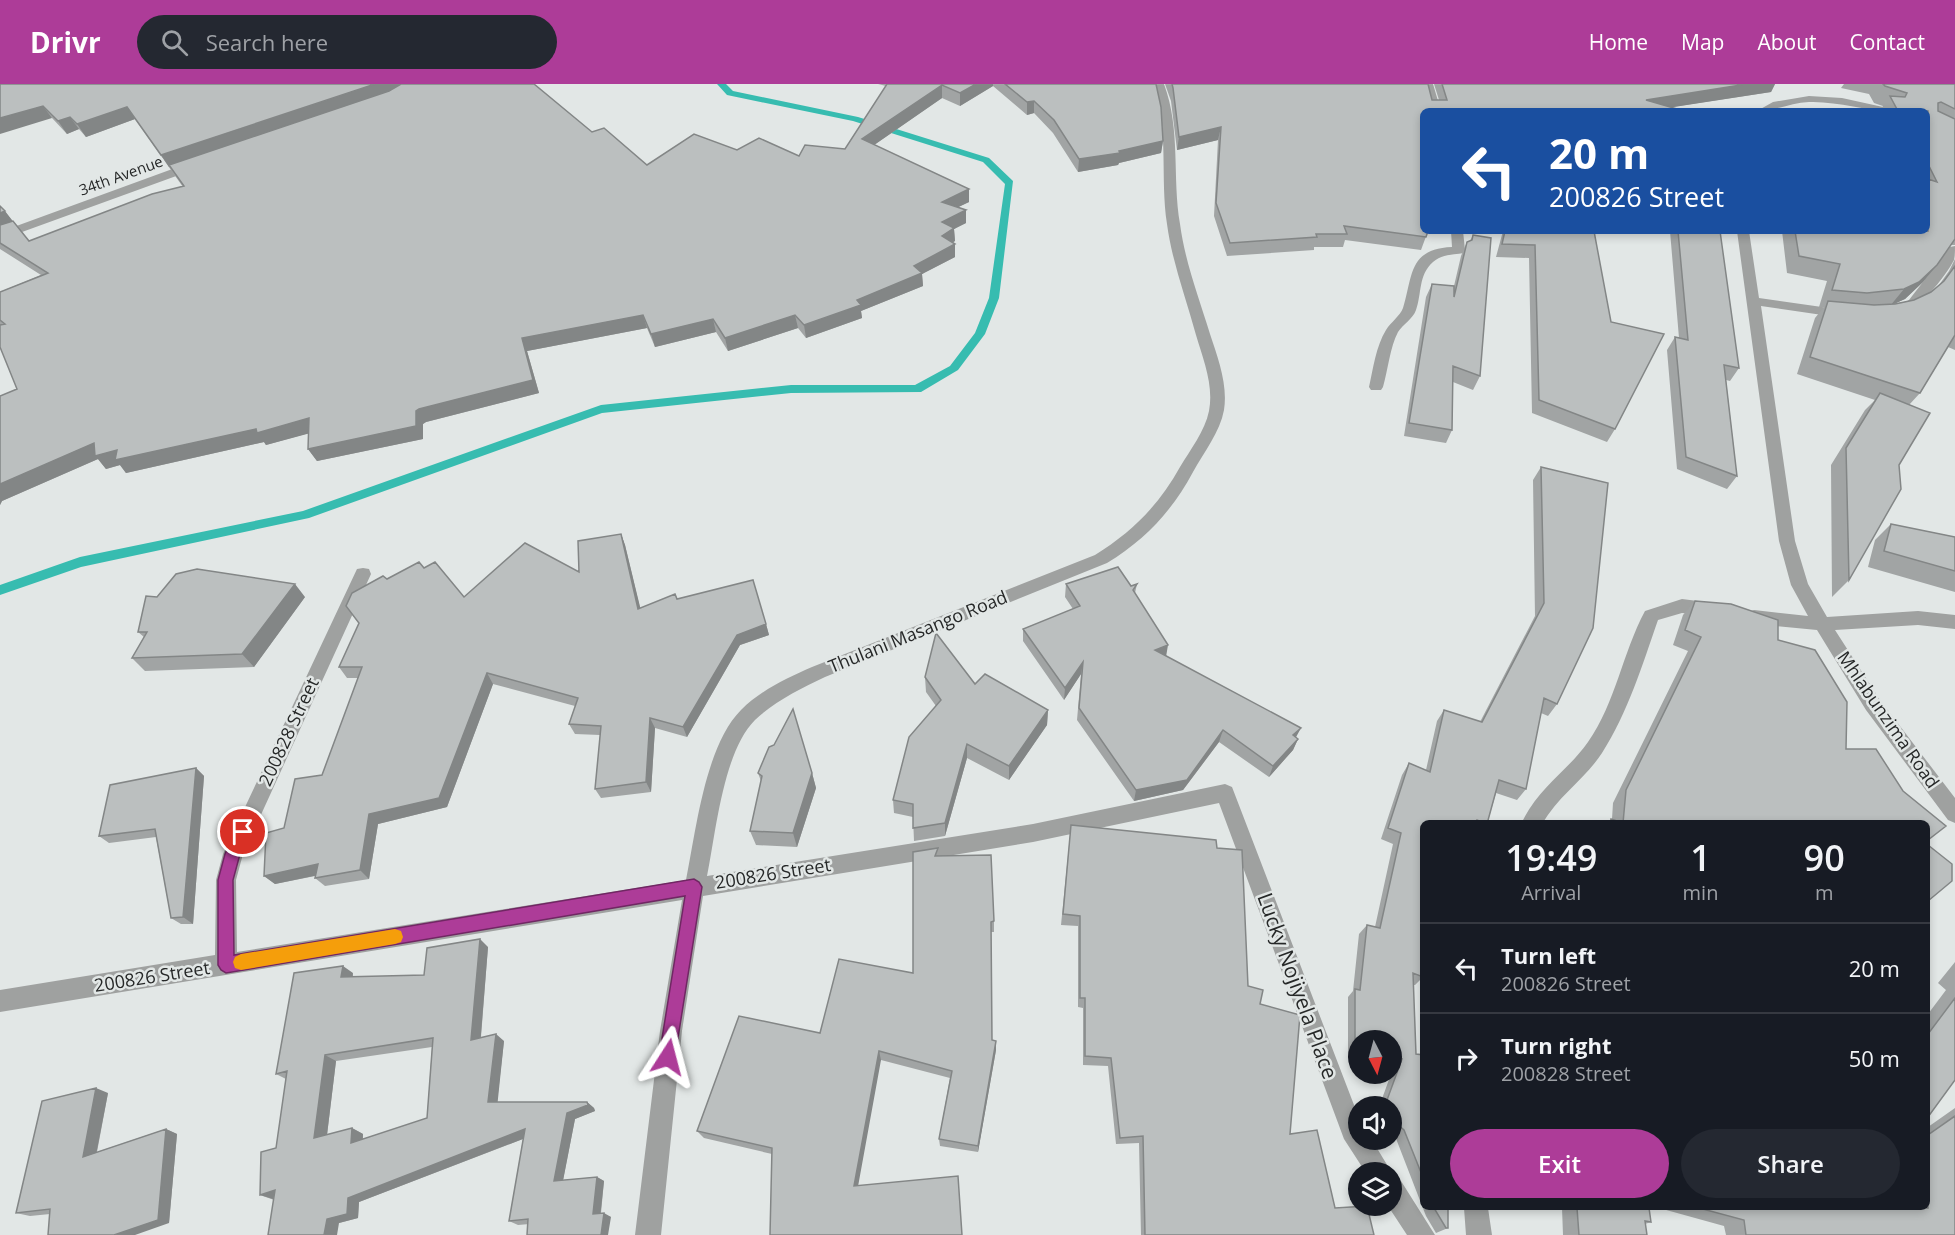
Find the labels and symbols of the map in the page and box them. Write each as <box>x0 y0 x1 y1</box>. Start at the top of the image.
street label: 34th Avenue <box>76 151 165 199</box>
street label: Thulani Masango Road <box>825 584 1011 678</box>
street label: Mhlabunzima Road <box>1832 646 1945 793</box>
street label: 200828 Street <box>253 674 324 790</box>
pin <box>217 806 268 857</box>
street label: 200826 Street <box>713 852 832 894</box>
street label: Lucky Nojiyela Place <box>1251 889 1345 1083</box>
street label: 200826 Street <box>92 955 211 997</box>
position arrow <box>636 1025 700 1089</box>
north arrow <box>1348 1030 1402 1084</box>

